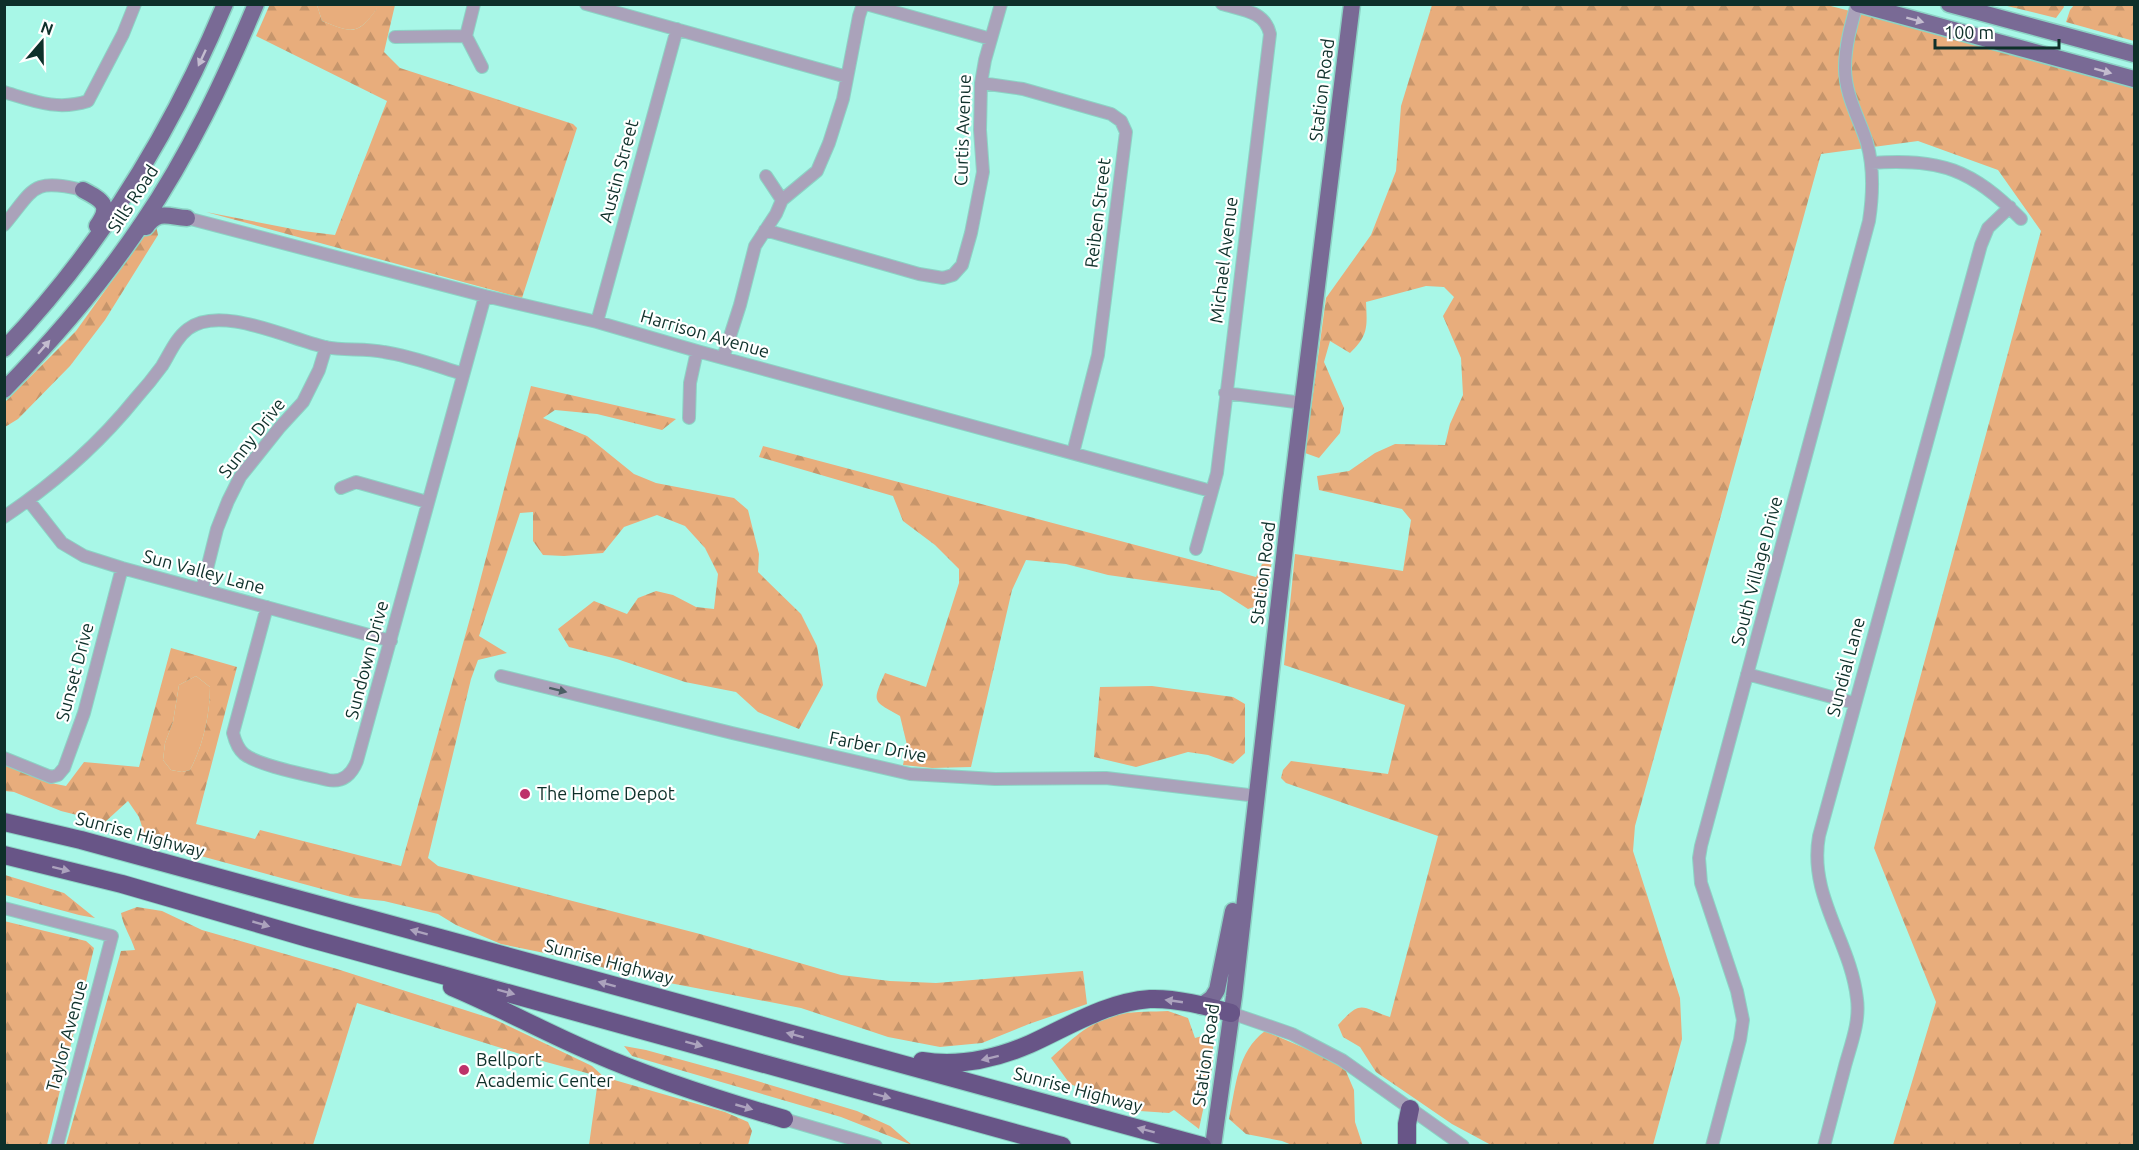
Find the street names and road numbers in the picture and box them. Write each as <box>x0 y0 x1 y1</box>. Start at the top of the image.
street label: Station Road <box>1305 37 1337 143</box>
street label: Curtis Avenue <box>950 74 974 186</box>
street label: Austin Street <box>595 117 641 224</box>
street label: Reiben Street <box>1080 157 1114 269</box>
street label: Sills Road <box>103 161 161 236</box>
street label: Michael Avenue <box>1205 195 1241 324</box>
street label: Harrison Avenue <box>638 305 772 361</box>
street label: Sunny Drive <box>214 394 288 481</box>
street label: South Village Drive <box>1726 494 1786 648</box>
street label: Station Road <box>1246 520 1278 626</box>
street label: Sun Valley Lane <box>141 545 267 597</box>
street label: Sundown Drive <box>341 598 391 721</box>
street label: Sundial Lane <box>1822 615 1868 718</box>
street label: Sunset Drive <box>51 620 97 723</box>
street label: Farber Drive <box>828 727 929 765</box>
street label: Sunrise Highway <box>74 807 207 861</box>
street label: Sunrise Highway <box>543 934 676 988</box>
street label: Taylor Avenue <box>42 978 90 1093</box>
street label: Station Road <box>1188 1002 1222 1108</box>
street label: Sunrise Highway <box>1012 1062 1145 1116</box>

